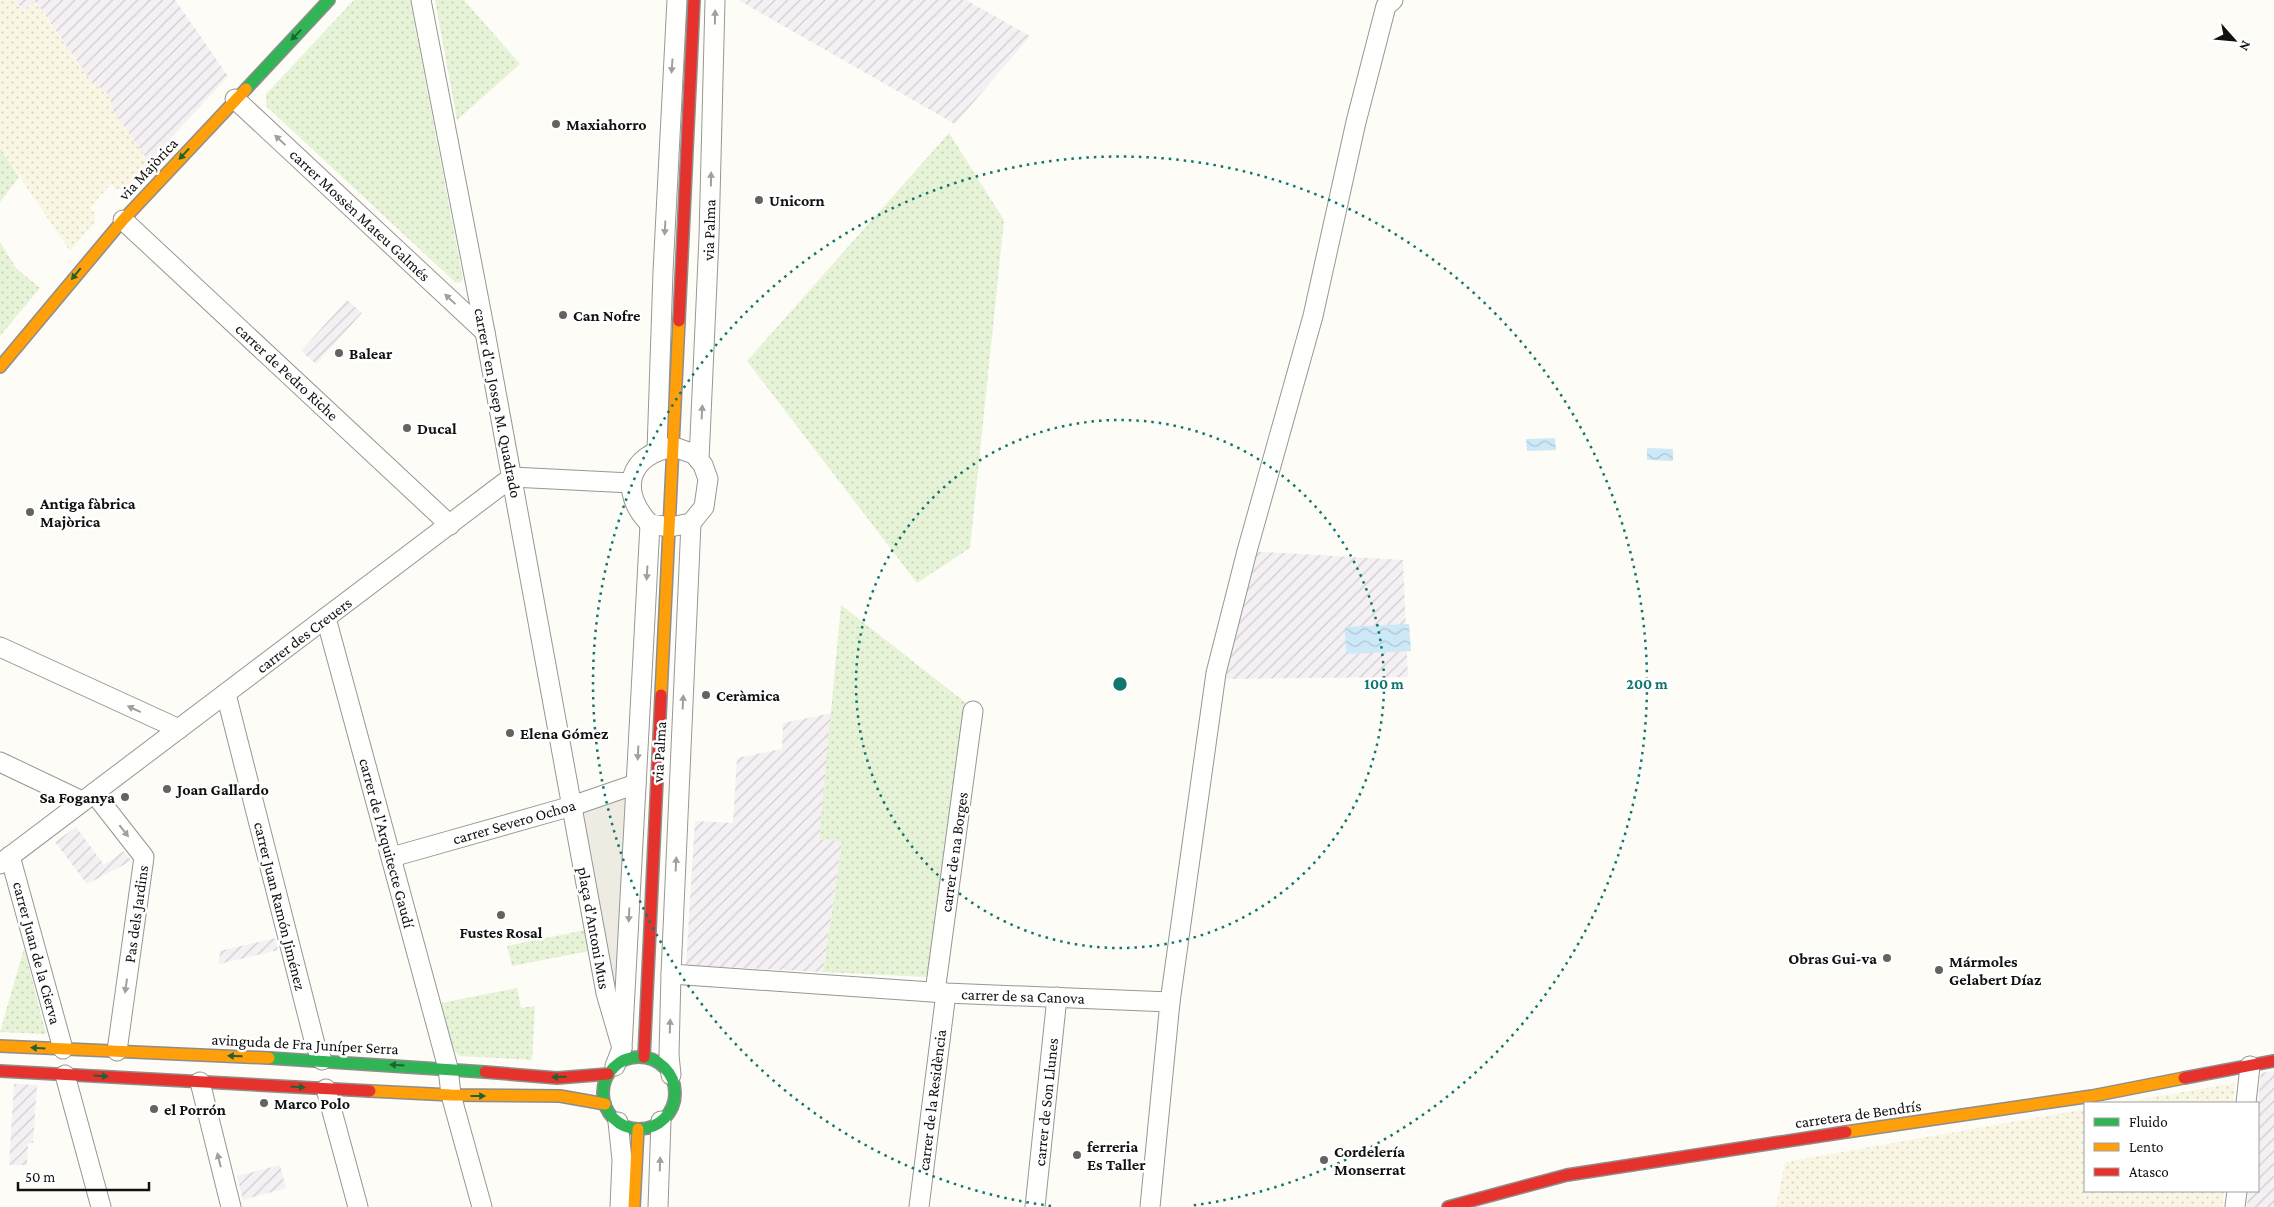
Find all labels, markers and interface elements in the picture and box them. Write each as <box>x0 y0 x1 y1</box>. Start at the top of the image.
one-way arrow <box>711 9 719 25</box>
north arrow <box>2209 15 2259 65</box>
one-way arrow <box>290 29 302 41</box>
text: N <box>2236 38 2255 54</box>
one-way arrow <box>668 58 676 74</box>
place label: Maxiahorro <box>566 116 647 133</box>
marker: Maxiahorro <box>550 118 562 130</box>
street label: via Majòrica <box>114 134 182 205</box>
one-way arrow <box>274 134 286 146</box>
street label: carrer Mossèn Mateu Galmés <box>286 146 434 284</box>
one-way arrow <box>178 147 190 159</box>
one-way arrow <box>707 171 715 187</box>
place label: Unicorn <box>769 192 825 209</box>
marker: Unicorn <box>753 194 765 206</box>
street label: via Palma <box>699 198 719 262</box>
one-way arrow <box>660 221 668 237</box>
one-way arrow <box>70 268 81 281</box>
one-way arrow <box>444 293 456 305</box>
street label: carrer d'en Josep M. Quadrado <box>470 307 525 500</box>
place label: Can Nofre <box>573 307 641 324</box>
marker: Can Nofre <box>557 309 569 321</box>
street label: carrer de Pedro Riche <box>232 320 342 424</box>
place label: Balear <box>349 345 393 362</box>
marker: Balear <box>333 347 345 359</box>
one-way arrow <box>699 404 707 420</box>
place label: Ducal <box>417 420 457 437</box>
marker: Ducal <box>401 422 413 434</box>
place label: Antiga fàbrica Majòrica <box>39 495 136 531</box>
marker: Antiga fàbrica Majòrica <box>24 506 36 518</box>
one-way arrow <box>643 565 651 581</box>
street label: carrer des Creuers <box>253 594 355 676</box>
centre of rings <box>1111 675 1129 693</box>
text: 100 m <box>1364 676 1404 692</box>
text: 200 m <box>1626 676 1668 692</box>
place label: Ceràmica <box>716 687 780 704</box>
marker: Ceràmica <box>700 689 712 701</box>
one-way arrow <box>680 693 688 709</box>
one-way arrow <box>127 704 142 713</box>
street label: via Palma <box>649 720 669 784</box>
place label: Elena Gómez <box>520 725 609 742</box>
marker: Elena Gómez <box>504 727 516 739</box>
one-way arrow <box>634 745 642 761</box>
street label: carrer de l'Arquitecte Gaudí <box>355 756 418 931</box>
place label: Joan Gallardo <box>175 781 269 798</box>
marker: Joan Gallardo <box>161 783 173 795</box>
place label: Sa Foganya <box>40 789 115 806</box>
marker: Sa Foganya <box>119 791 131 803</box>
street label: carrer de na Borges <box>937 791 972 913</box>
street label: carrer Severo Ochoa <box>451 796 578 848</box>
street label: carrer Juan Ramón Jiménez <box>250 820 309 992</box>
one-way arrow <box>118 824 129 837</box>
one-way arrow <box>673 856 681 872</box>
street label: Pas dels Jardins <box>121 864 152 964</box>
street label: plaça d'Antoni Mus <box>574 866 613 991</box>
street label: carrer Juan de la Cierva <box>9 880 64 1027</box>
one-way arrow <box>625 907 633 923</box>
marker: Fustes Rosal <box>495 909 507 921</box>
place label: Fustes Rosal <box>459 924 543 941</box>
place label: Obras Gui-va <box>1788 950 1877 967</box>
marker: Obras Gui-va <box>1881 952 1893 964</box>
place label: Mármoles Gelabert Díaz <box>1949 953 2042 988</box>
marker: Mármoles Gelabert Díaz <box>1933 964 1945 976</box>
one-way arrow <box>122 978 130 994</box>
street label: carrer de sa Canova <box>961 985 1086 1007</box>
one-way arrow <box>666 1018 674 1034</box>
street label: carrer de la Residència <box>915 1028 949 1172</box>
street label: avinguda de Fra Juníper Serra <box>211 1031 400 1058</box>
street label: carrer de Son Llunes <box>1031 1037 1061 1167</box>
one-way arrow <box>30 1043 46 1051</box>
one-way arrow <box>227 1052 243 1060</box>
one-way arrow <box>389 1061 405 1069</box>
one-way arrow <box>93 1073 109 1081</box>
one-way arrow <box>551 1074 567 1082</box>
one-way arrow <box>291 1084 307 1092</box>
one-way arrow <box>470 1092 486 1100</box>
place label: Marco Polo <box>274 1095 350 1112</box>
marker: Marco Polo <box>258 1097 270 1109</box>
street label: carretera de Bendrís <box>1794 1097 1922 1131</box>
place label: el Porrón <box>164 1101 226 1118</box>
legend <box>2084 1102 2259 1192</box>
marker: el Porrón <box>148 1103 160 1115</box>
text: Fluido <box>2129 1114 2168 1130</box>
place label: ferreria Es Taller <box>1087 1138 1146 1173</box>
text: Lento <box>2129 1139 2163 1155</box>
place label: Cordelería Monserrat <box>1334 1143 1406 1178</box>
marker: ferreria Es Taller <box>1071 1149 1083 1161</box>
one-way arrow <box>215 1152 223 1167</box>
marker: Cordelería Monserrat <box>1318 1154 1330 1166</box>
one-way arrow <box>656 1156 664 1172</box>
scale bar <box>18 1160 149 1192</box>
text: Atasco <box>2129 1164 2169 1180</box>
text: 50 m <box>25 1169 55 1185</box>

